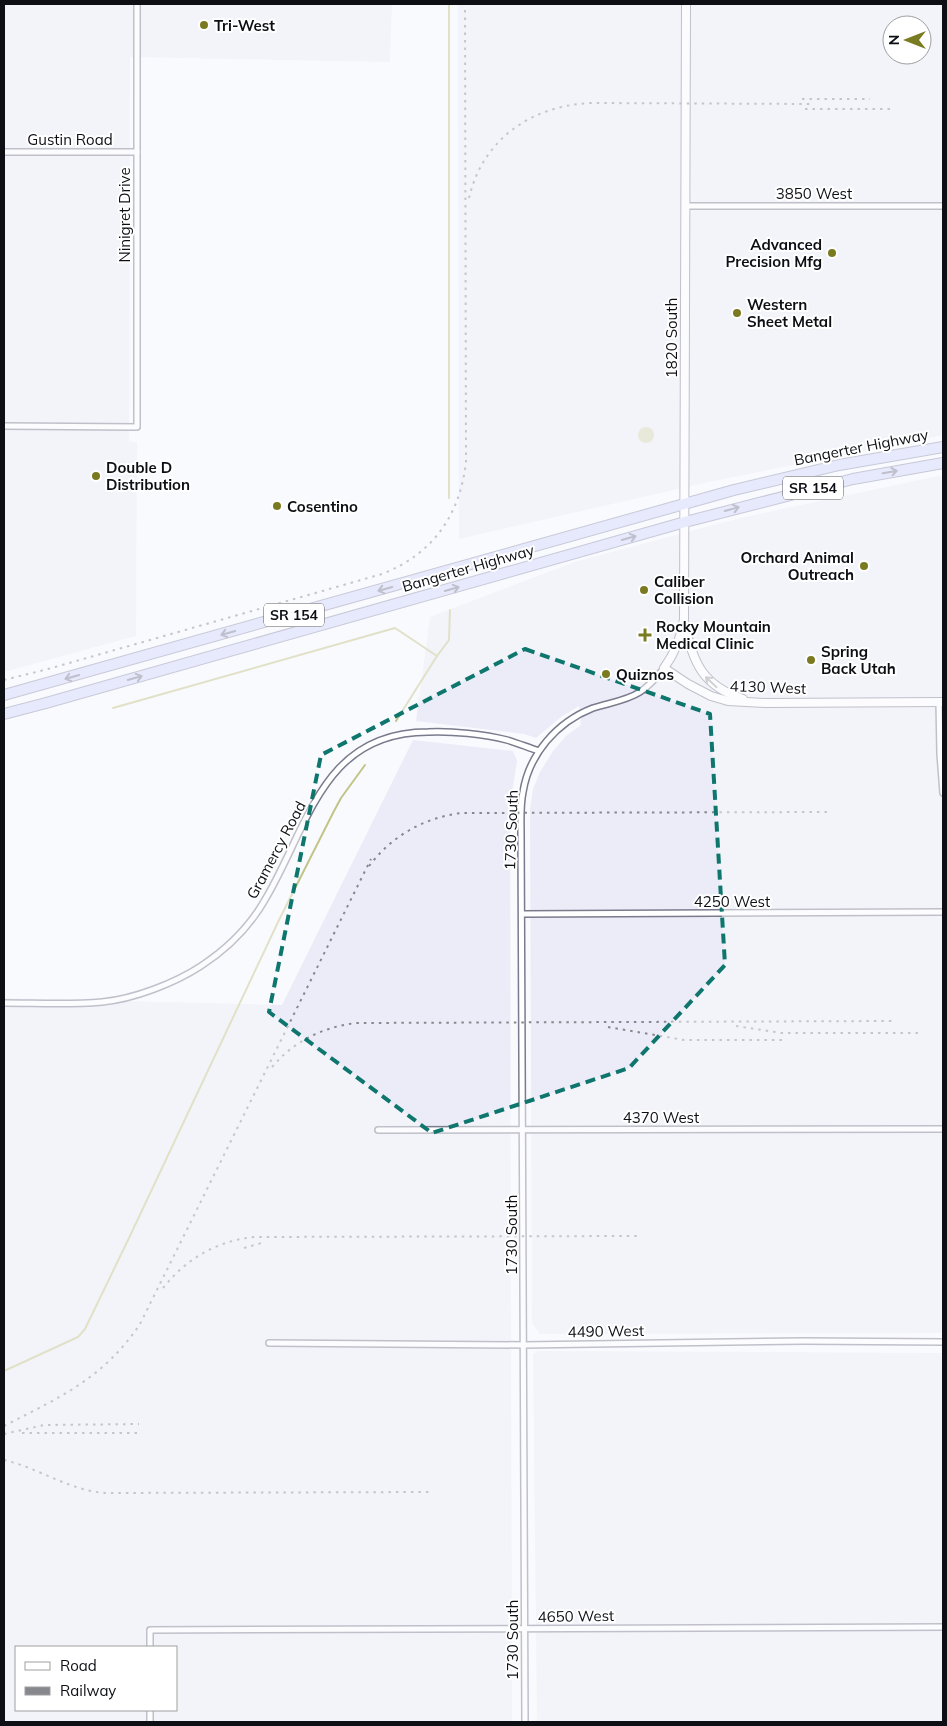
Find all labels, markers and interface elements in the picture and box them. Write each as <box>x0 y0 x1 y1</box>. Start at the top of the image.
north arrow <box>882 15 932 65</box>
place label: Tri-West <box>214 16 275 35</box>
marker: Tri-West <box>198 19 210 31</box>
text: N <box>885 35 903 45</box>
street label: Gustin Road <box>27 130 113 149</box>
street label: Ninigret Drive <box>115 167 134 263</box>
street label: 3850 West <box>776 184 852 203</box>
place label: Advanced Precision Mfg <box>726 235 822 271</box>
marker: Advanced Precision Mfg <box>826 247 838 259</box>
place label: Western Sheet Metal <box>747 295 832 331</box>
street label: 1820 South <box>662 298 681 378</box>
marker: Western Sheet Metal <box>731 307 743 319</box>
street label: Bangerter Highway <box>792 425 930 469</box>
place label: Double D Distribution <box>106 458 190 494</box>
one-way arrow <box>882 466 898 476</box>
marker: Double D Distribution <box>90 470 102 482</box>
road number: SR 154 <box>783 476 843 499</box>
place label: Cosentino <box>287 497 358 516</box>
marker: Cosentino <box>271 500 283 512</box>
one-way arrow <box>724 504 740 514</box>
one-way arrow <box>621 532 637 542</box>
street label: Bangerter Highway <box>400 540 536 596</box>
place label: Orchard Animal Outreach <box>740 548 854 584</box>
marker: Orchard Animal Outreach <box>858 560 870 572</box>
place label: Caliber Collision <box>654 572 714 608</box>
one-way arrow <box>444 583 460 593</box>
marker: Caliber Collision <box>638 584 650 596</box>
one-way arrow <box>377 585 393 595</box>
road number: SR 154 <box>264 604 324 626</box>
place label: Rocky Mountain Medical Clinic <box>656 617 771 653</box>
marker: Rocky Mountain Medical Clinic <box>638 628 652 642</box>
one-way arrow <box>221 629 237 639</box>
place label: Spring Back Utah <box>821 642 896 678</box>
marker: Spring Back Utah <box>805 654 817 666</box>
place label: Quiznos <box>616 665 674 684</box>
marker: Quiznos <box>600 668 612 680</box>
one-way arrow <box>64 673 80 683</box>
one-way arrow <box>127 673 143 683</box>
one-way arrow <box>705 676 718 688</box>
street label: 4130 West <box>729 676 807 698</box>
street label: 1730 South <box>500 789 522 871</box>
street label: Gramercy Road <box>242 798 310 902</box>
street label: 4250 West <box>694 892 770 911</box>
street label: 4370 West <box>623 1108 699 1127</box>
street label: 1730 South <box>502 1195 521 1275</box>
street label: 4490 West <box>568 1321 644 1341</box>
street label: 1730 South <box>503 1600 522 1680</box>
street label: 4650 West <box>538 1606 614 1626</box>
legend <box>15 1646 178 1711</box>
text: Road <box>60 1656 97 1675</box>
text: Railway <box>60 1681 116 1700</box>

